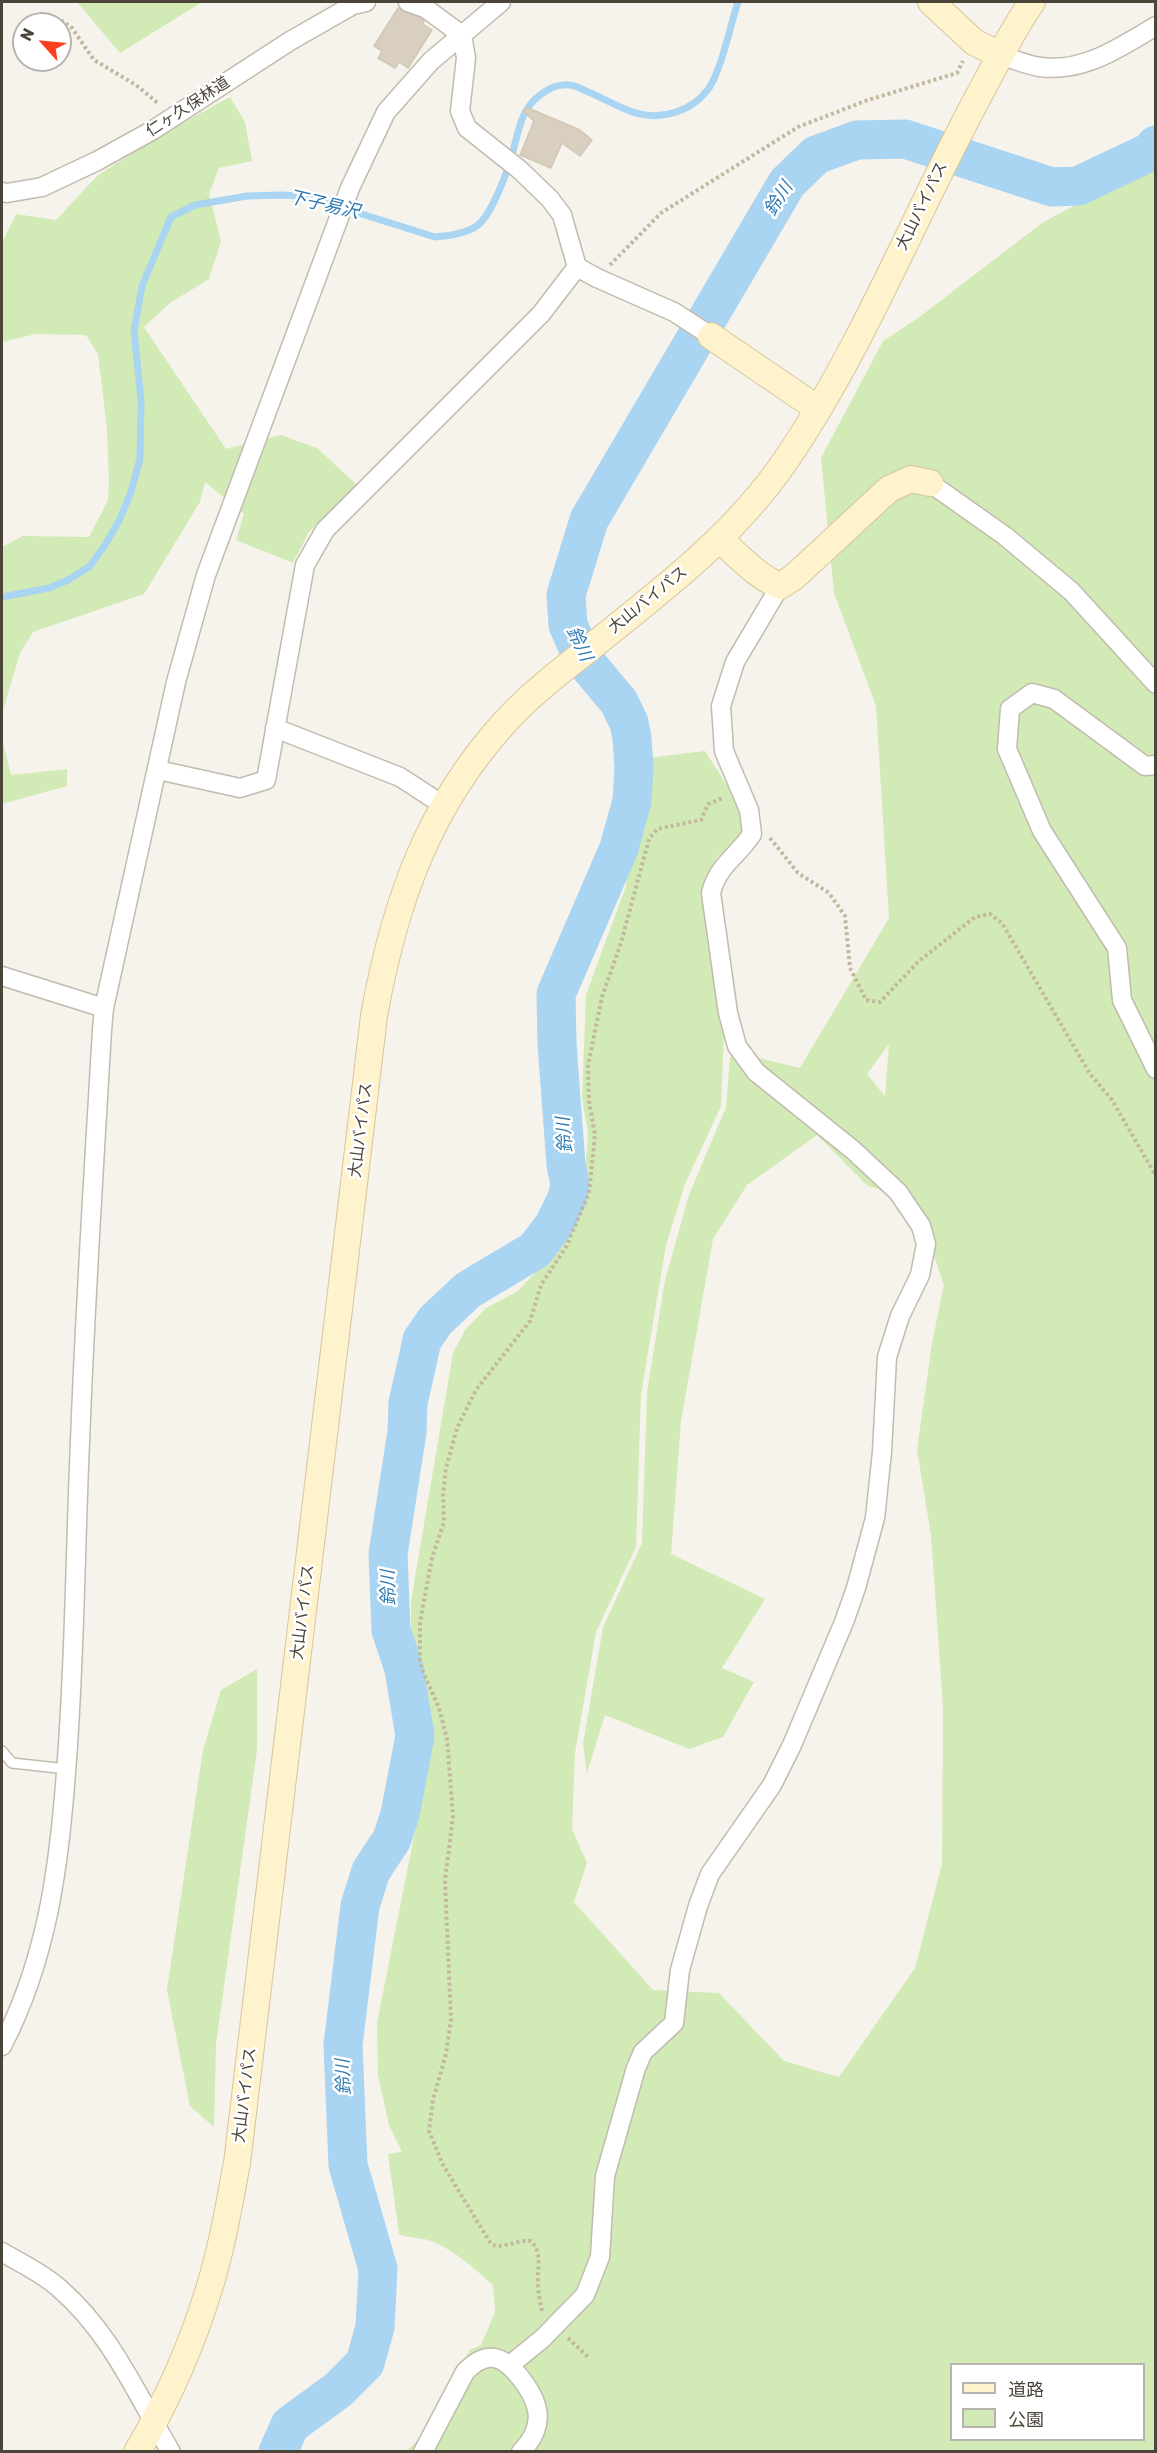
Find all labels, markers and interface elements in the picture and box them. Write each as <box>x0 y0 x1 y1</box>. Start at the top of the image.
north arrow <box>12 12 72 72</box>
text: N <box>16 25 38 44</box>
street label: 仁ヶ久保林道 <box>143 73 233 141</box>
street label: 大山バイパス <box>892 159 952 253</box>
water label: 鈴川 <box>760 178 798 220</box>
water label: 下子易沢 <box>286 186 362 224</box>
street label: 大山バイパス <box>605 562 691 638</box>
water label: 鈴川 <box>561 623 597 665</box>
street label: 大山バイパス <box>346 1081 376 1179</box>
water label: 鈴川 <box>553 1116 577 1154</box>
street label: 大山バイパス <box>288 1563 318 1661</box>
water label: 鈴川 <box>378 1570 400 1606</box>
street label: 大山バイパス <box>230 2046 260 2144</box>
water label: 鈴川 <box>332 2058 356 2096</box>
legend <box>950 2363 1145 2441</box>
text: 道路 <box>1008 2379 1044 2401</box>
text: 公園 <box>1008 2409 1044 2431</box>

